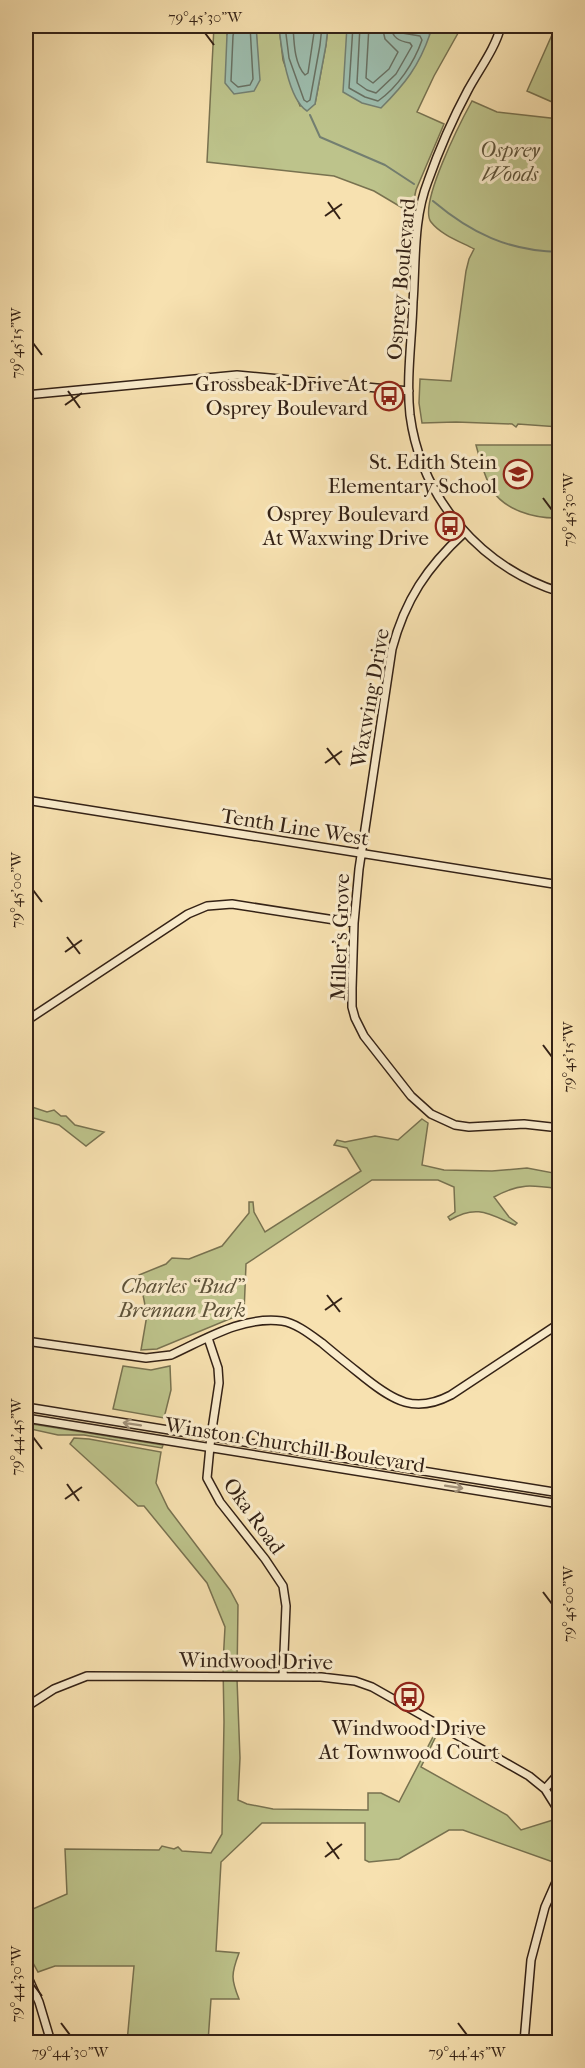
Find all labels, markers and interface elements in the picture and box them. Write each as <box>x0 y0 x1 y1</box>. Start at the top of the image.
text: 79°45'30"W <box>168 8 243 26</box>
park label: Osprey Woods <box>480 138 541 186</box>
street label: Osprey Boulevard <box>382 197 420 361</box>
text: 79°45'15"W <box>7 306 25 379</box>
place label: Grossbeak Drive At Osprey Boulevard <box>195 372 369 420</box>
bus stop icon: Grossbeak Drive At Osprey Boulevard <box>373 380 405 412</box>
place label: St. Edith Stein Elementary School <box>328 450 497 498</box>
school or university icon: St. Edith Stein Elementary School <box>502 458 534 490</box>
text: 79°45'30"W <box>559 472 577 547</box>
place label: Osprey Boulevard At Waxwing Drive <box>262 502 430 550</box>
bus stop icon: Osprey Boulevard At Waxwing Drive <box>434 510 466 542</box>
street label: Waxwing Drive <box>346 627 394 770</box>
street label: Tenth Line West <box>219 803 371 851</box>
text: 79°45'00"W <box>7 851 25 928</box>
street label: Miller's Grove <box>326 873 354 1001</box>
text: 79°45'15"W <box>559 1020 577 1093</box>
park label: Charles “Bud” Brennan Park <box>117 1274 246 1322</box>
text: 79°44'45"W <box>7 1397 25 1476</box>
street label: Winston Churchill Boulevard <box>162 1412 427 1478</box>
one-way arrow <box>123 1418 142 1429</box>
street label: Oka Road <box>218 1473 290 1559</box>
one-way arrow <box>443 1482 463 1493</box>
text: 79°45'00"W <box>559 1565 577 1642</box>
street label: Windwood Drive <box>178 1648 333 1674</box>
bus stop icon: Windwood Drive At Townwood Court <box>393 1681 425 1713</box>
place label: Windwood Drive At Townwood Court <box>318 1716 500 1764</box>
text: 79°44'30"W <box>7 1944 25 2022</box>
text: 79°44'30"W <box>32 2043 110 2061</box>
text: 79°44'45"W <box>428 2043 507 2061</box>

